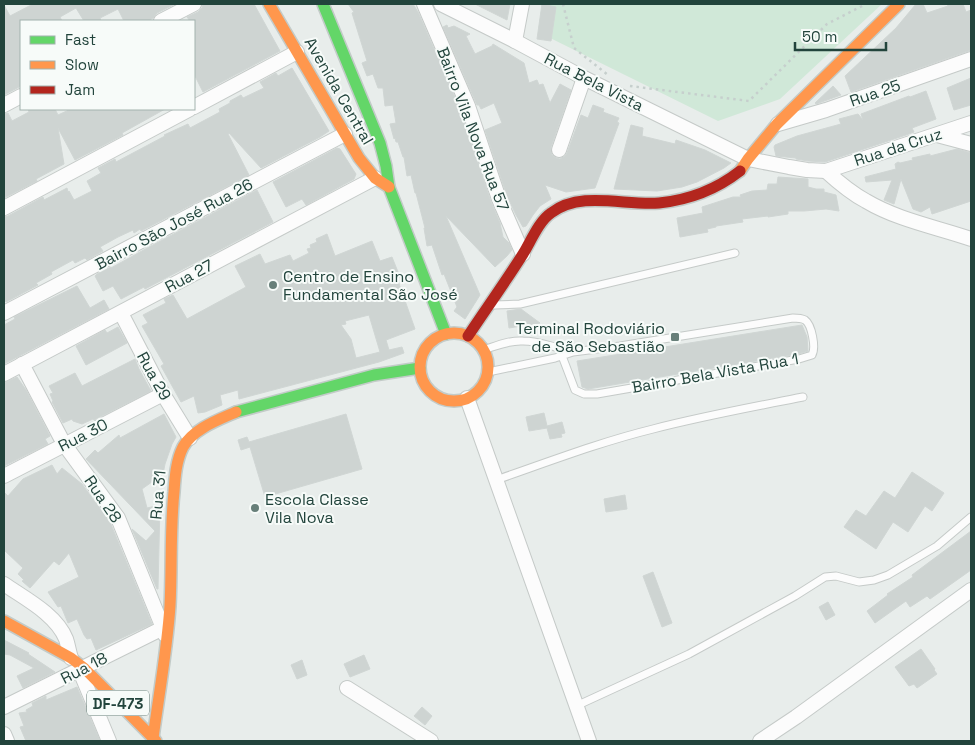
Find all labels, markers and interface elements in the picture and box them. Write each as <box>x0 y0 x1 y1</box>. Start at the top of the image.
legend <box>20 20 195 110</box>
scale bar <box>795 20 886 52</box>
text: 50 m <box>802 27 837 46</box>
text: Fast <box>65 30 96 49</box>
street label: Avenida Central <box>300 34 378 148</box>
street label: Bairro Vila Nova Rua 57 <box>432 44 514 214</box>
street label: Rua Bela Vista <box>541 48 647 116</box>
text: Slow <box>65 55 99 74</box>
street label: Rua 25 <box>847 75 903 111</box>
text: Jam <box>65 80 95 99</box>
street label: Rua da Cruz <box>851 123 945 171</box>
street label: Bairro São José Rua 26 <box>91 173 257 275</box>
street label: Rua 27 <box>161 255 217 297</box>
place label: Centro de Ensino Fundamental São José <box>283 266 458 305</box>
marker: Centro de Ensino Fundamental São José <box>267 279 279 291</box>
place label: Terminal Rodoviário de São Sebastião <box>516 318 665 357</box>
marker: Terminal Rodoviário de São Sebastião <box>669 331 681 343</box>
street label: Rua 29 <box>132 348 176 404</box>
street label: Bairro Bela Vista Rua 1 <box>630 348 800 398</box>
street label: Rua 30 <box>55 414 111 456</box>
street label: Rua 31 <box>145 470 171 520</box>
street label: Rua 28 <box>80 471 126 527</box>
place label: Escola Classe Vila Nova <box>265 489 369 528</box>
marker: Escola Classe Vila Nova <box>249 502 261 514</box>
street label: Rua 18 <box>57 647 111 689</box>
road number: DF-473 <box>87 690 149 716</box>

